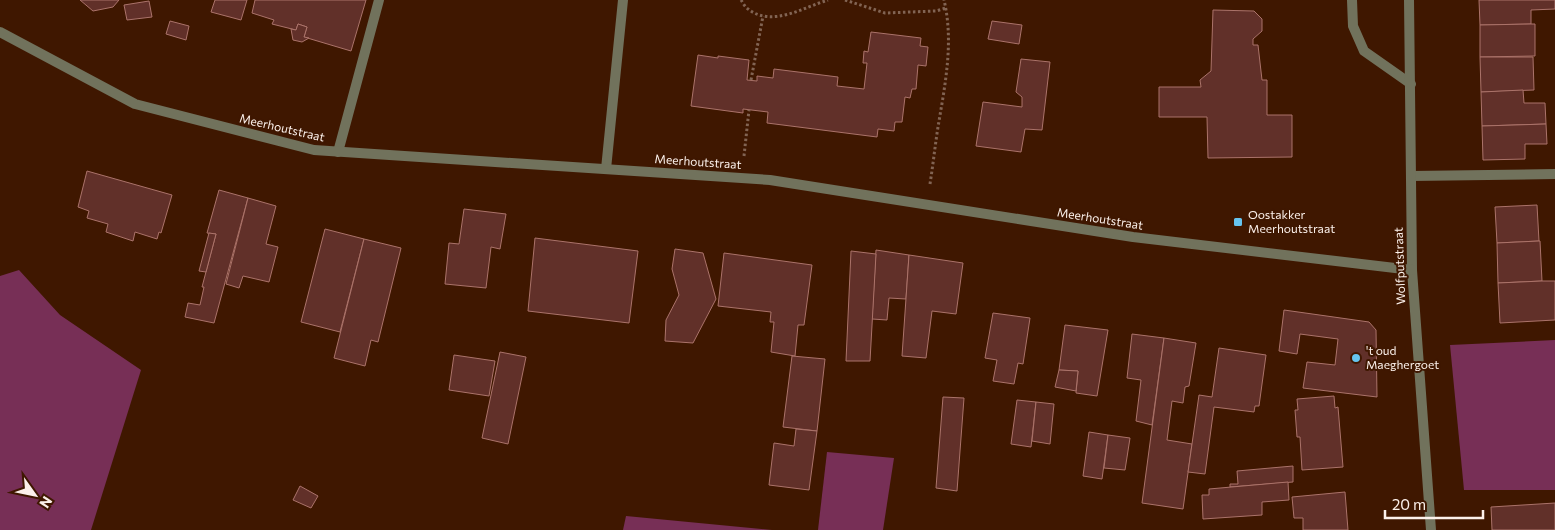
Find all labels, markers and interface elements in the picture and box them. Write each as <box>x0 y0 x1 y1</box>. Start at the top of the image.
street label: Meerhoutstraat <box>238 110 326 144</box>
street label: Meerhoutstraat <box>654 151 742 171</box>
street label: Meerhoutstraat <box>1056 204 1144 232</box>
place label: Oostakker Meerhoutstraat <box>1248 207 1335 235</box>
marker: Oostakker Meerhoutstraat <box>1232 216 1244 228</box>
street label: Wolfputstraat <box>1391 227 1407 305</box>
place label: 't oud Maeghergoet <box>1366 343 1439 371</box>
marker: 't oud Maeghergoet <box>1350 352 1362 364</box>
north arrow <box>10 470 60 520</box>
scale bar <box>1385 488 1482 520</box>
text: N <box>36 493 56 511</box>
text: 20 m <box>1392 495 1426 513</box>

